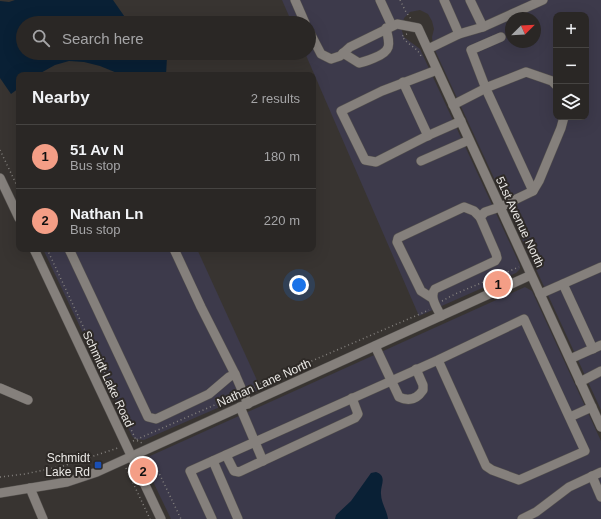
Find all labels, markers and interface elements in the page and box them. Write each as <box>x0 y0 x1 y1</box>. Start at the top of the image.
north arrow <box>505 12 541 48</box>
map controls <box>553 12 589 120</box>
button: + <box>553 12 589 48</box>
search box <box>16 16 316 60</box>
icon: search <box>30 27 52 49</box>
text: Search here <box>62 30 144 47</box>
button: − <box>553 48 589 84</box>
button: layers <box>553 84 589 120</box>
text: Nearby <box>32 88 90 107</box>
text: 2 results <box>251 91 300 106</box>
text: 51 Av N <box>70 141 124 158</box>
text: 1 <box>41 149 49 164</box>
text: 180 m <box>264 149 300 164</box>
text: Bus stop <box>70 158 121 173</box>
street label: 51st Avenue North <box>493 174 547 270</box>
text: Nathan Ln <box>70 205 143 222</box>
text: 2 <box>41 213 49 228</box>
text: 220 m <box>264 213 300 228</box>
text: Bus stop <box>70 222 121 237</box>
pin: 1 <box>485 269 511 299</box>
your location <box>289 275 309 295</box>
street label: Schmidt Lake Road <box>80 329 136 429</box>
street label: Nathan Lane North <box>215 356 313 410</box>
place label: Schmidt Lake Rd <box>45 451 91 479</box>
pin: 2 <box>130 456 156 486</box>
marker: Schmidt Lake Rd <box>93 460 103 470</box>

